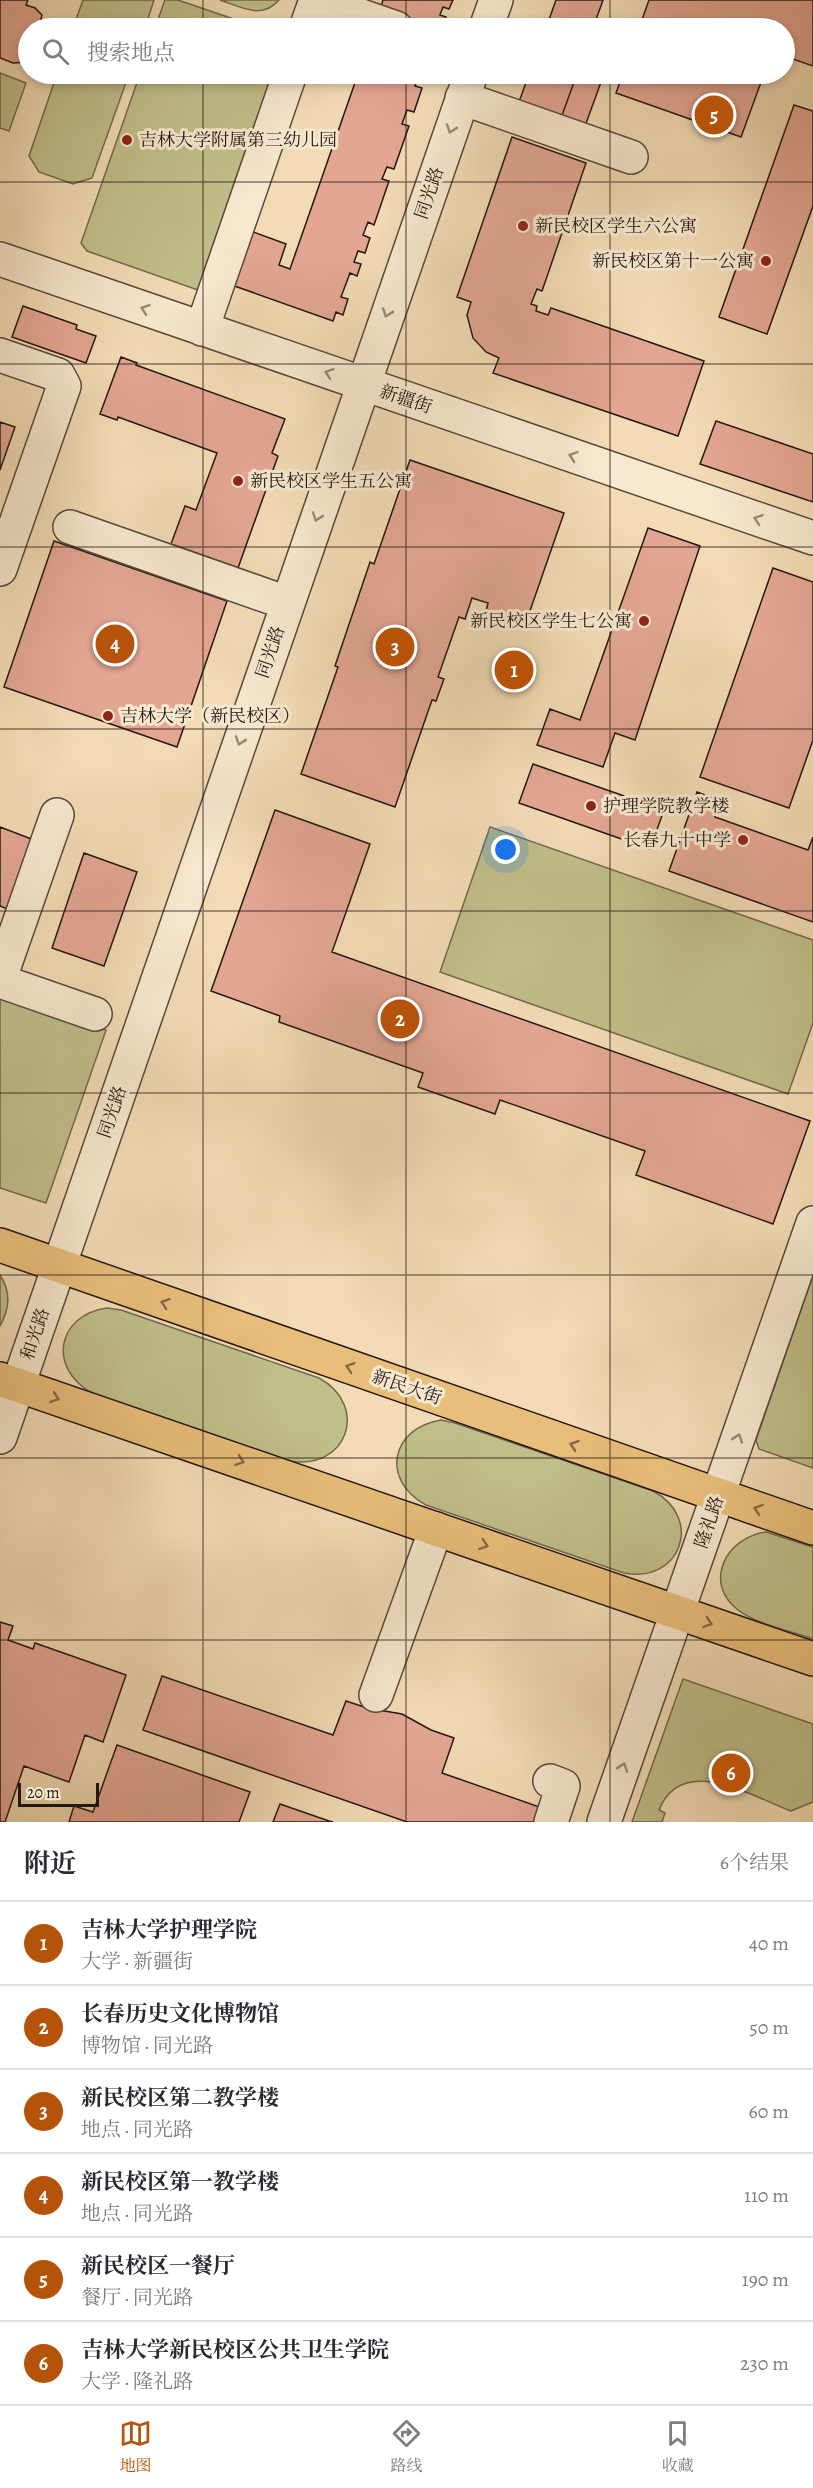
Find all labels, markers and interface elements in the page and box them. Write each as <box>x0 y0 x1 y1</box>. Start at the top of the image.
search box <box>18 18 795 84</box>
icon: search <box>39 35 72 68</box>
text: 搜索地点 <box>87 38 175 68</box>
pin: 5 <box>694 92 734 138</box>
one-way arrow <box>446 123 459 134</box>
place label: 吉林大学附属第三幼儿园 <box>139 128 337 152</box>
marker: 吉林大学附属第三幼儿园 <box>120 133 134 147</box>
street label: 同光路 <box>409 164 449 222</box>
place label: 新民校区学生六公寓 <box>535 214 697 238</box>
marker: 新民校区学生六公寓 <box>516 219 530 233</box>
place label: 新民校区第十一公寓 <box>592 249 754 273</box>
marker: 新民校区第十一公寓 <box>759 254 773 268</box>
one-way arrow <box>140 304 151 317</box>
one-way arrow <box>382 307 395 318</box>
one-way arrow <box>324 367 335 380</box>
street label: 新疆街 <box>377 379 435 419</box>
one-way arrow <box>568 451 579 464</box>
place label: 新民校区学生五公寓 <box>250 469 412 493</box>
marker: 新民校区学生五公寓 <box>231 474 245 488</box>
one-way arrow <box>311 511 324 522</box>
one-way arrow <box>753 514 764 527</box>
place label: 新民校区学生七公寓 <box>470 609 632 633</box>
marker: 新民校区学生七公寓 <box>637 614 651 628</box>
pin: 4 <box>96 622 134 666</box>
street label: 同光路 <box>250 623 290 681</box>
pin: 3 <box>376 624 414 670</box>
pin: 1 <box>494 648 534 692</box>
place label: 吉林大学（新民校区） <box>120 704 300 728</box>
marker: 吉林大学（新民校区） <box>101 709 115 723</box>
one-way arrow <box>234 735 247 746</box>
place label: 护理学院教学楼 <box>603 794 729 818</box>
marker: 护理学院教学楼 <box>584 799 598 813</box>
place label: 长春九十中学 <box>623 828 731 852</box>
marker: 长春九十中学 <box>736 833 750 847</box>
your location <box>491 835 520 864</box>
pin: 2 <box>380 996 420 1042</box>
street label: 同光路 <box>92 1083 132 1141</box>
one-way arrow <box>161 1297 171 1310</box>
street label: 和光路 <box>15 1305 55 1363</box>
one-way arrow <box>345 1361 356 1374</box>
street label: 新民大街 <box>369 1364 445 1410</box>
one-way arrow <box>49 1390 60 1403</box>
one-way arrow <box>730 1433 743 1444</box>
one-way arrow <box>569 1439 579 1452</box>
one-way arrow <box>234 1454 245 1467</box>
street label: 隆礼路 <box>689 1493 729 1551</box>
one-way arrow <box>753 1503 764 1516</box>
one-way arrow <box>478 1538 488 1551</box>
one-way arrow <box>702 1615 712 1628</box>
pin: 6 <box>712 1750 750 1796</box>
one-way arrow <box>616 1762 629 1773</box>
scale bar <box>18 1780 99 1808</box>
text: 20 m <box>27 1782 60 1804</box>
text: 附近 <box>24 1846 76 1881</box>
text: 6个结果 <box>720 1849 789 1876</box>
text: 吉林大学护理学院 <box>81 1915 257 1945</box>
text: 1 <box>40 1930 47 1957</box>
text: 40 m <box>749 1930 789 1957</box>
text: 大学 · 新疆街 <box>81 1948 193 1975</box>
text: 长春历史文化博物馆 <box>81 1999 279 2029</box>
text: 2 <box>39 2014 48 2041</box>
text: 50 m <box>749 2014 789 2041</box>
text: 博物馆 · 同光路 <box>81 2032 213 2059</box>
text: 新民校区第二教学楼 <box>81 2083 279 2113</box>
text: 3 <box>39 2098 48 2125</box>
text: 60 m <box>749 2098 789 2125</box>
text: 地点 · 同光路 <box>81 2116 193 2143</box>
text: 新民校区第一教学楼 <box>81 2167 279 2197</box>
text: 4 <box>39 2182 48 2209</box>
text: 110 m <box>744 2182 789 2209</box>
text: 地点 · 同光路 <box>81 2200 193 2227</box>
text: 新民校区一餐厅 <box>81 2251 235 2281</box>
text: 5 <box>39 2266 48 2293</box>
text: 190 m <box>742 2266 789 2293</box>
text: 餐厅 · 同光路 <box>81 2284 193 2311</box>
text: 吉林大学新民校区公共卫生学院 <box>81 2335 389 2365</box>
text: 6 <box>39 2350 48 2377</box>
text: 230 m <box>740 2350 789 2377</box>
text: 大学 · 隆礼路 <box>81 2368 193 2395</box>
tab: 地图 <box>119 2417 152 2477</box>
tab: 路线 <box>390 2417 423 2477</box>
tab: 收藏 <box>661 2417 694 2477</box>

